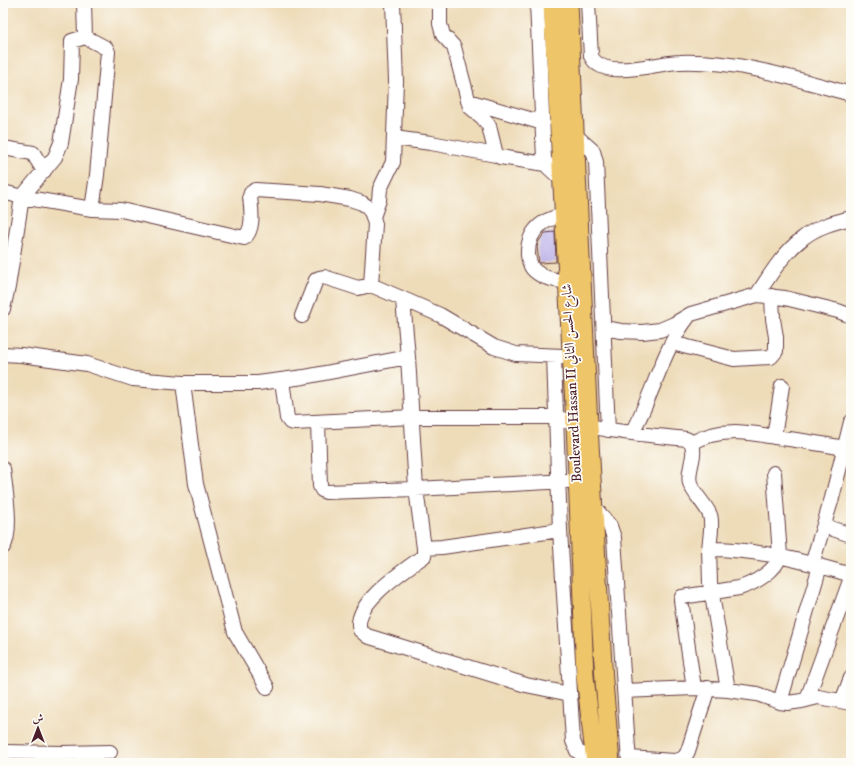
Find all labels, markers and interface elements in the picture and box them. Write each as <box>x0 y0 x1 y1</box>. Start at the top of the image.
street label: Boulevard Hassan II شارع الحسن الثاني <box>558 283 588 483</box>
north arrow <box>18 708 58 748</box>
text: ش <box>33 712 44 726</box>

